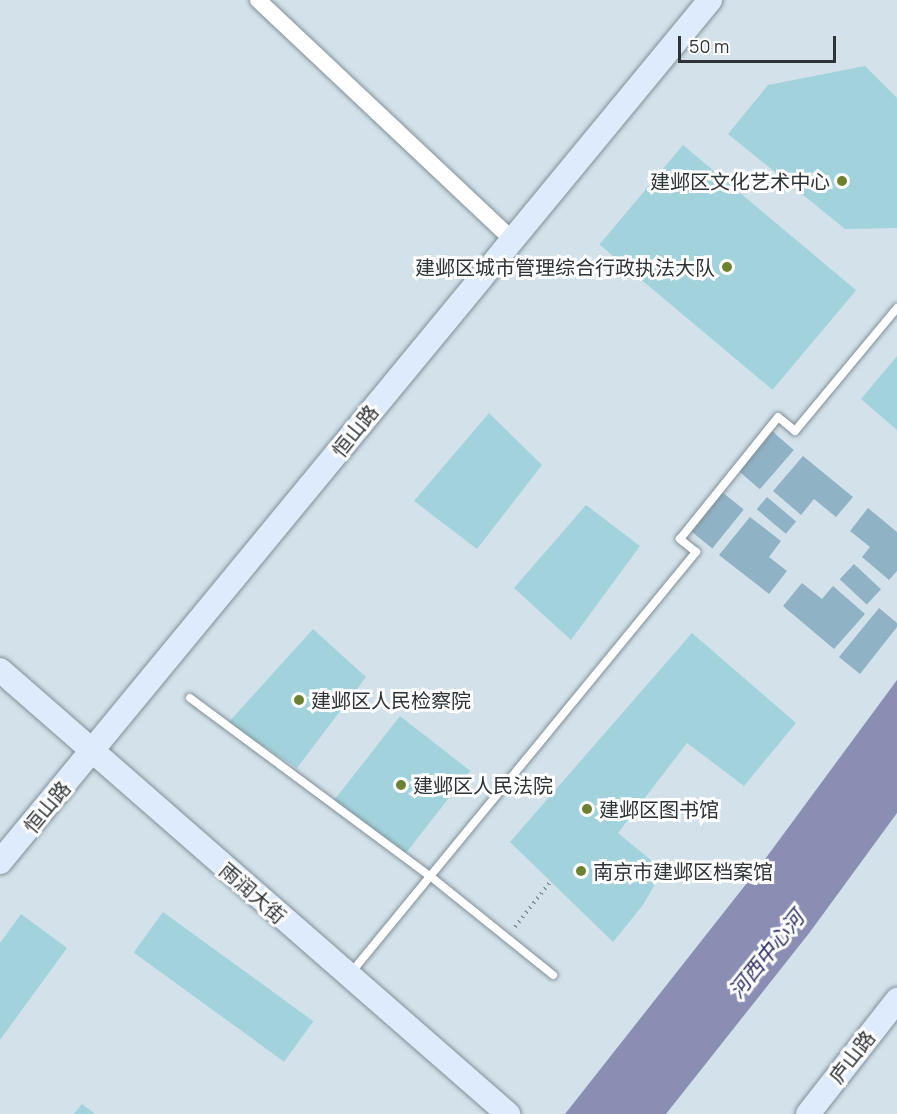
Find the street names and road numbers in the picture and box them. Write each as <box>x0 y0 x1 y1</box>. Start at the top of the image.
street label: 恒山路 <box>327 400 383 462</box>
street label: 恒山路 <box>19 776 75 838</box>
street label: 雨润大街 <box>215 858 291 928</box>
street label: 庐山路 <box>824 1026 880 1088</box>

